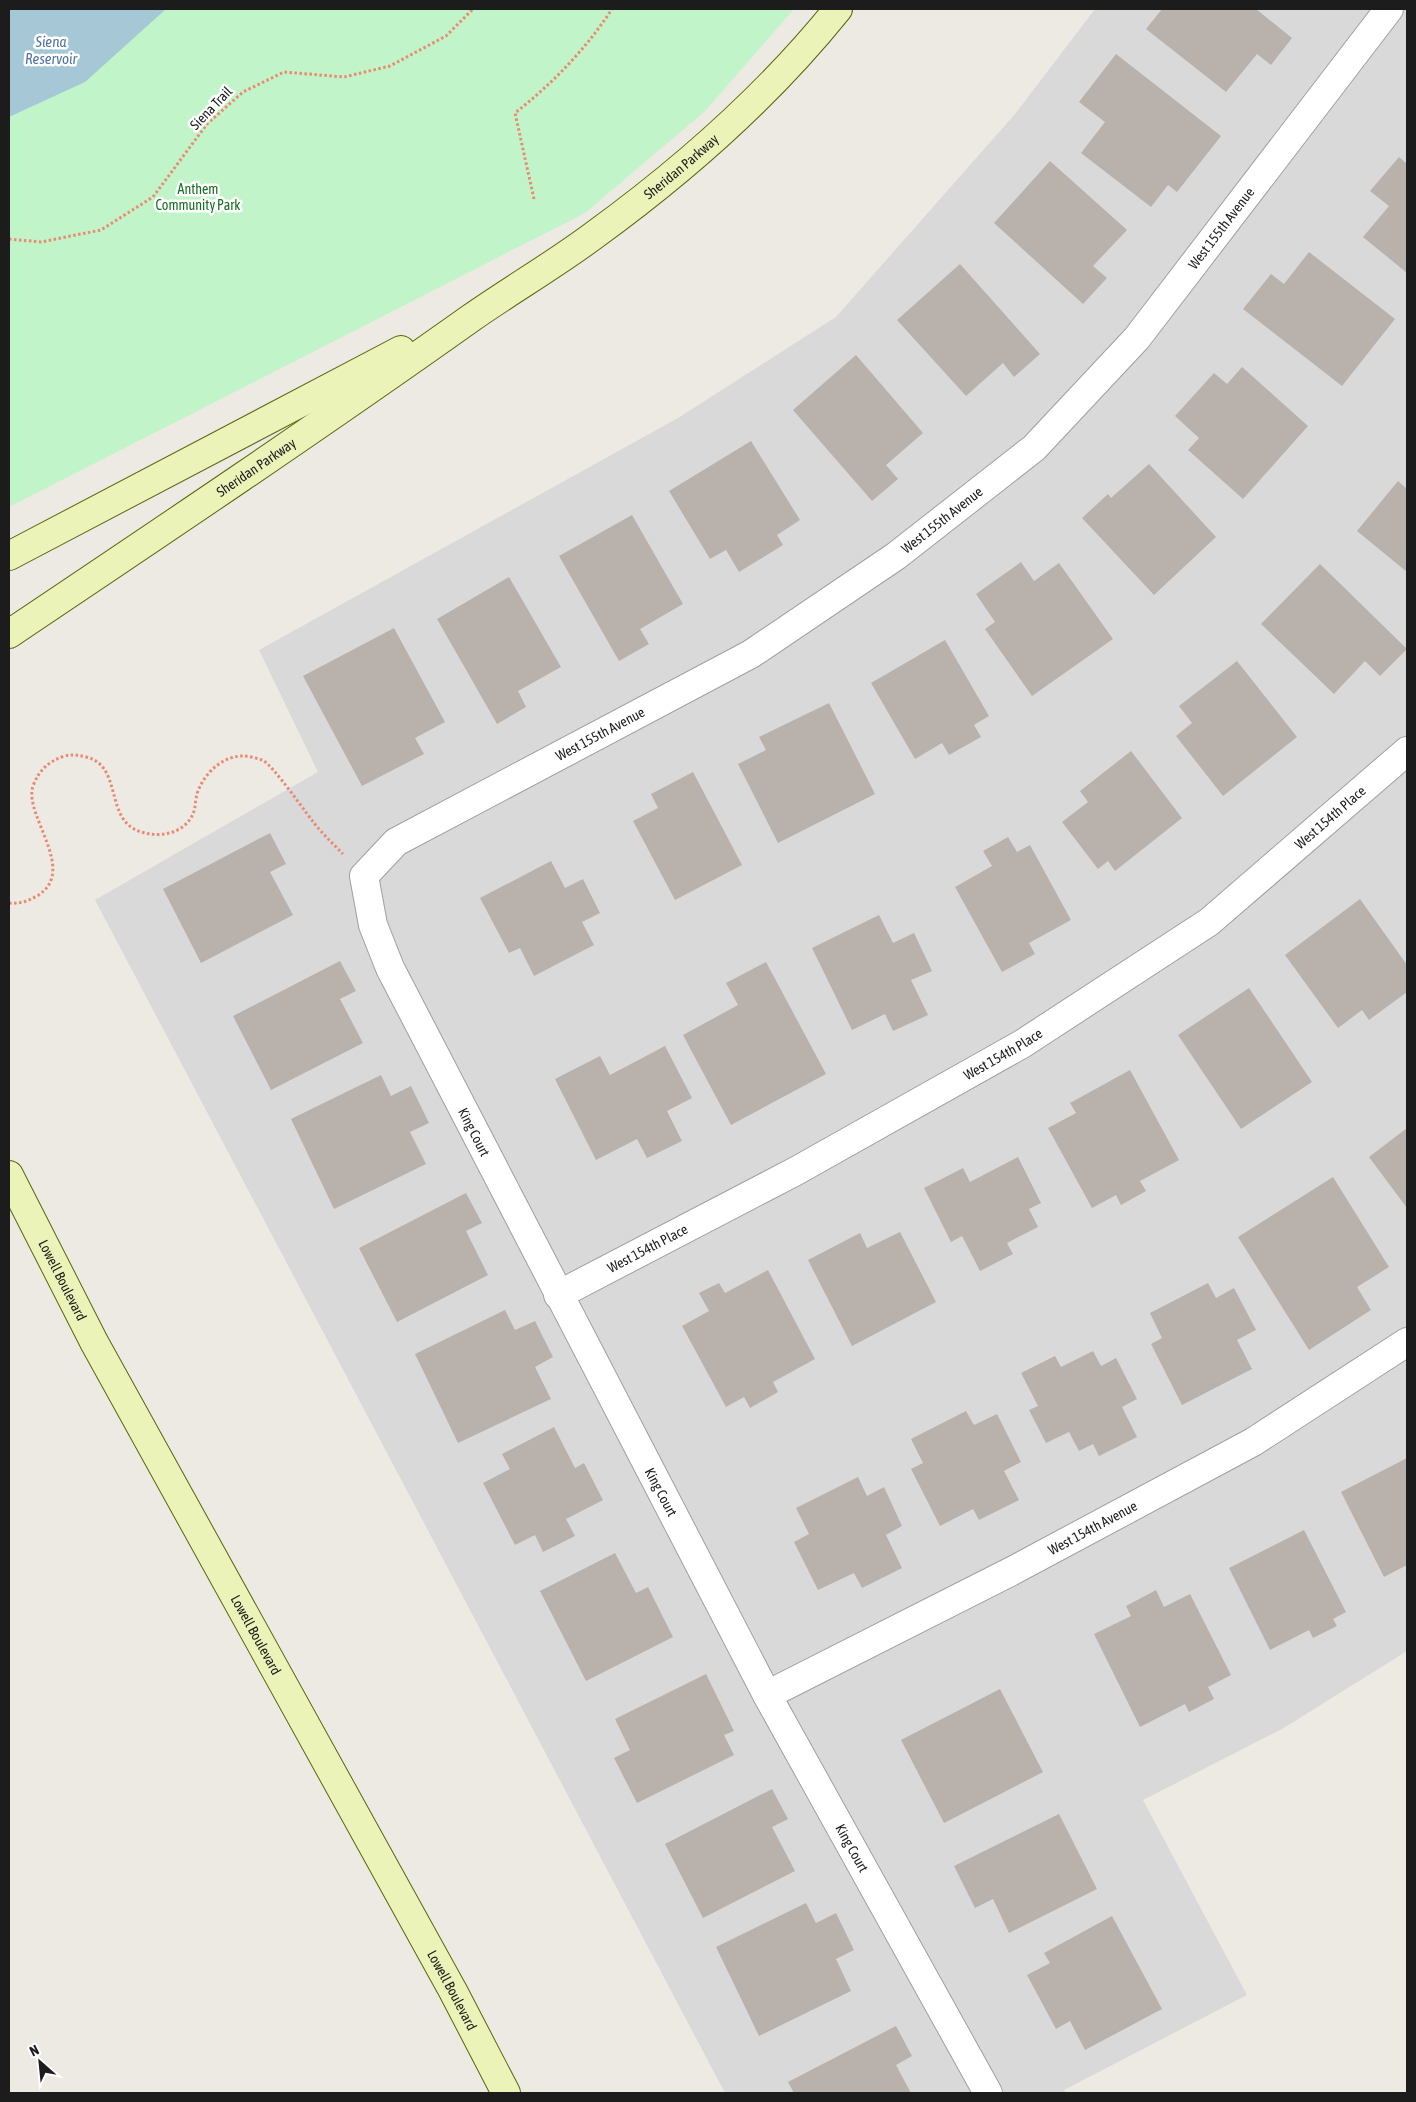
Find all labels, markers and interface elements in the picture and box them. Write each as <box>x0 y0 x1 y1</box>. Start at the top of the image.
water label: Siena Reservoir <box>25 33 77 67</box>
street label: Siena Trail <box>187 83 235 133</box>
street label: Sheridan Parkway <box>641 131 722 202</box>
park label: Anthem Community Park <box>156 181 240 213</box>
street label: West 155th Avenue <box>1185 184 1257 272</box>
street label: Sheridan Parkway <box>213 435 299 500</box>
street label: West 155th Avenue <box>898 483 986 557</box>
street label: West 155th Avenue <box>553 704 647 764</box>
street label: West 154th Place <box>1292 782 1369 852</box>
street label: West 154th Place <box>961 1025 1045 1083</box>
street label: King Court <box>455 1105 493 1159</box>
street label: West 154th Place <box>605 1221 690 1276</box>
street label: Lowell Boulevard <box>35 1237 90 1323</box>
street label: King Court <box>642 1465 680 1519</box>
street label: West 154th Avenue <box>1045 1498 1140 1558</box>
street label: Lowell Boulevard <box>228 1592 284 1677</box>
street label: King Court <box>832 1821 872 1875</box>
street label: Lowell Boulevard <box>424 1947 480 2033</box>
north arrow <box>15 2037 65 2087</box>
text: N <box>27 2041 41 2059</box>

